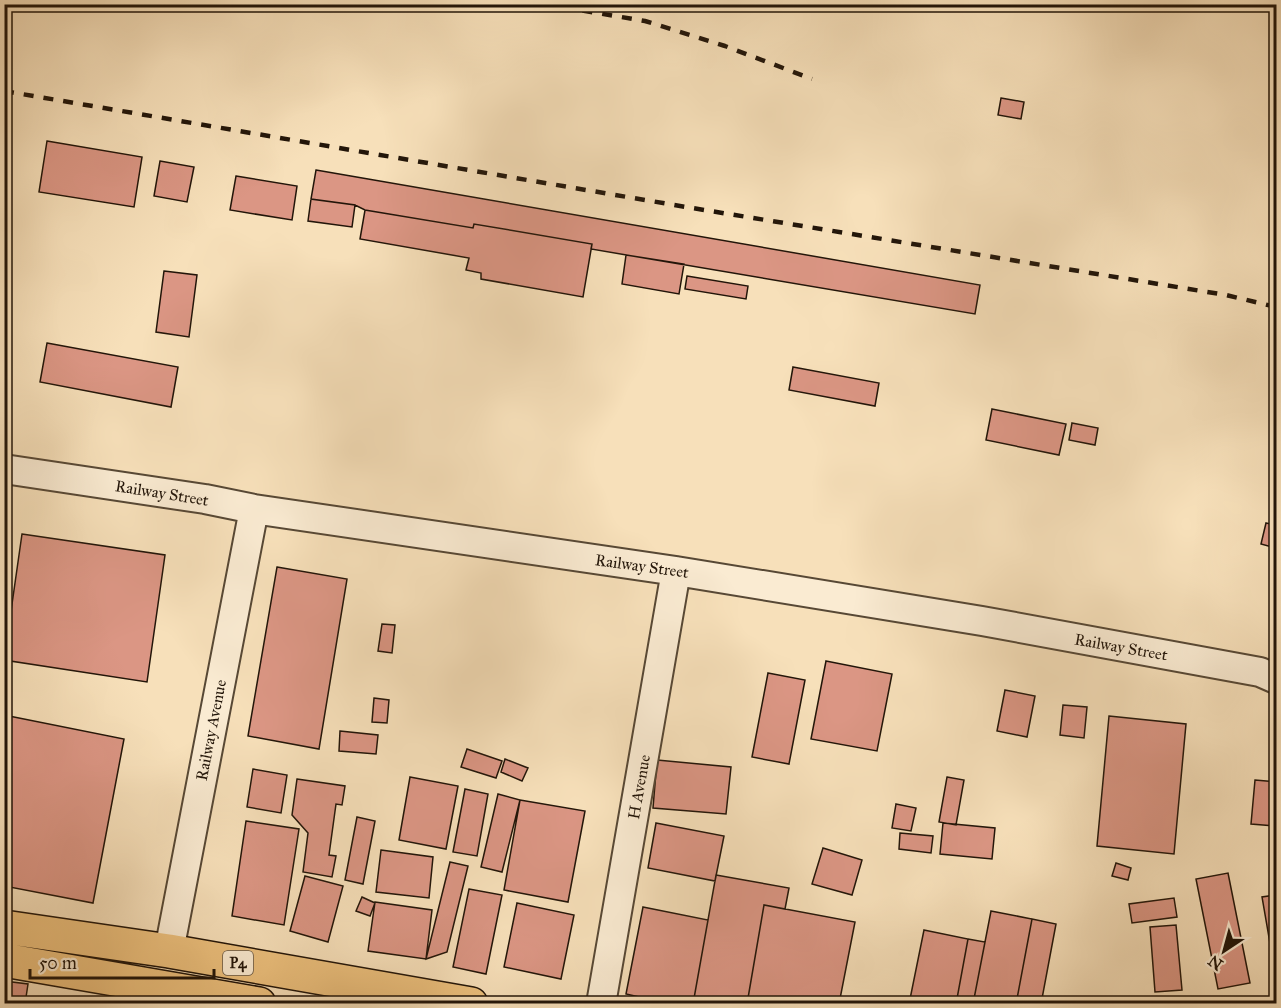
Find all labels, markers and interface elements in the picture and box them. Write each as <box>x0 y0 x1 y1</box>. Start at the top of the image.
street label: Railway Street <box>114 476 210 510</box>
street label: Railway Street <box>594 550 690 582</box>
street label: Railway Street <box>1073 629 1169 665</box>
street label: Railway Avenue <box>192 678 230 782</box>
street label: H Avenue <box>624 753 654 821</box>
north arrow <box>1194 921 1254 981</box>
scale bar <box>30 942 214 980</box>
road number: P4 <box>223 951 253 975</box>
text: N <box>1204 951 1227 974</box>
text: 50 m <box>39 952 77 974</box>

